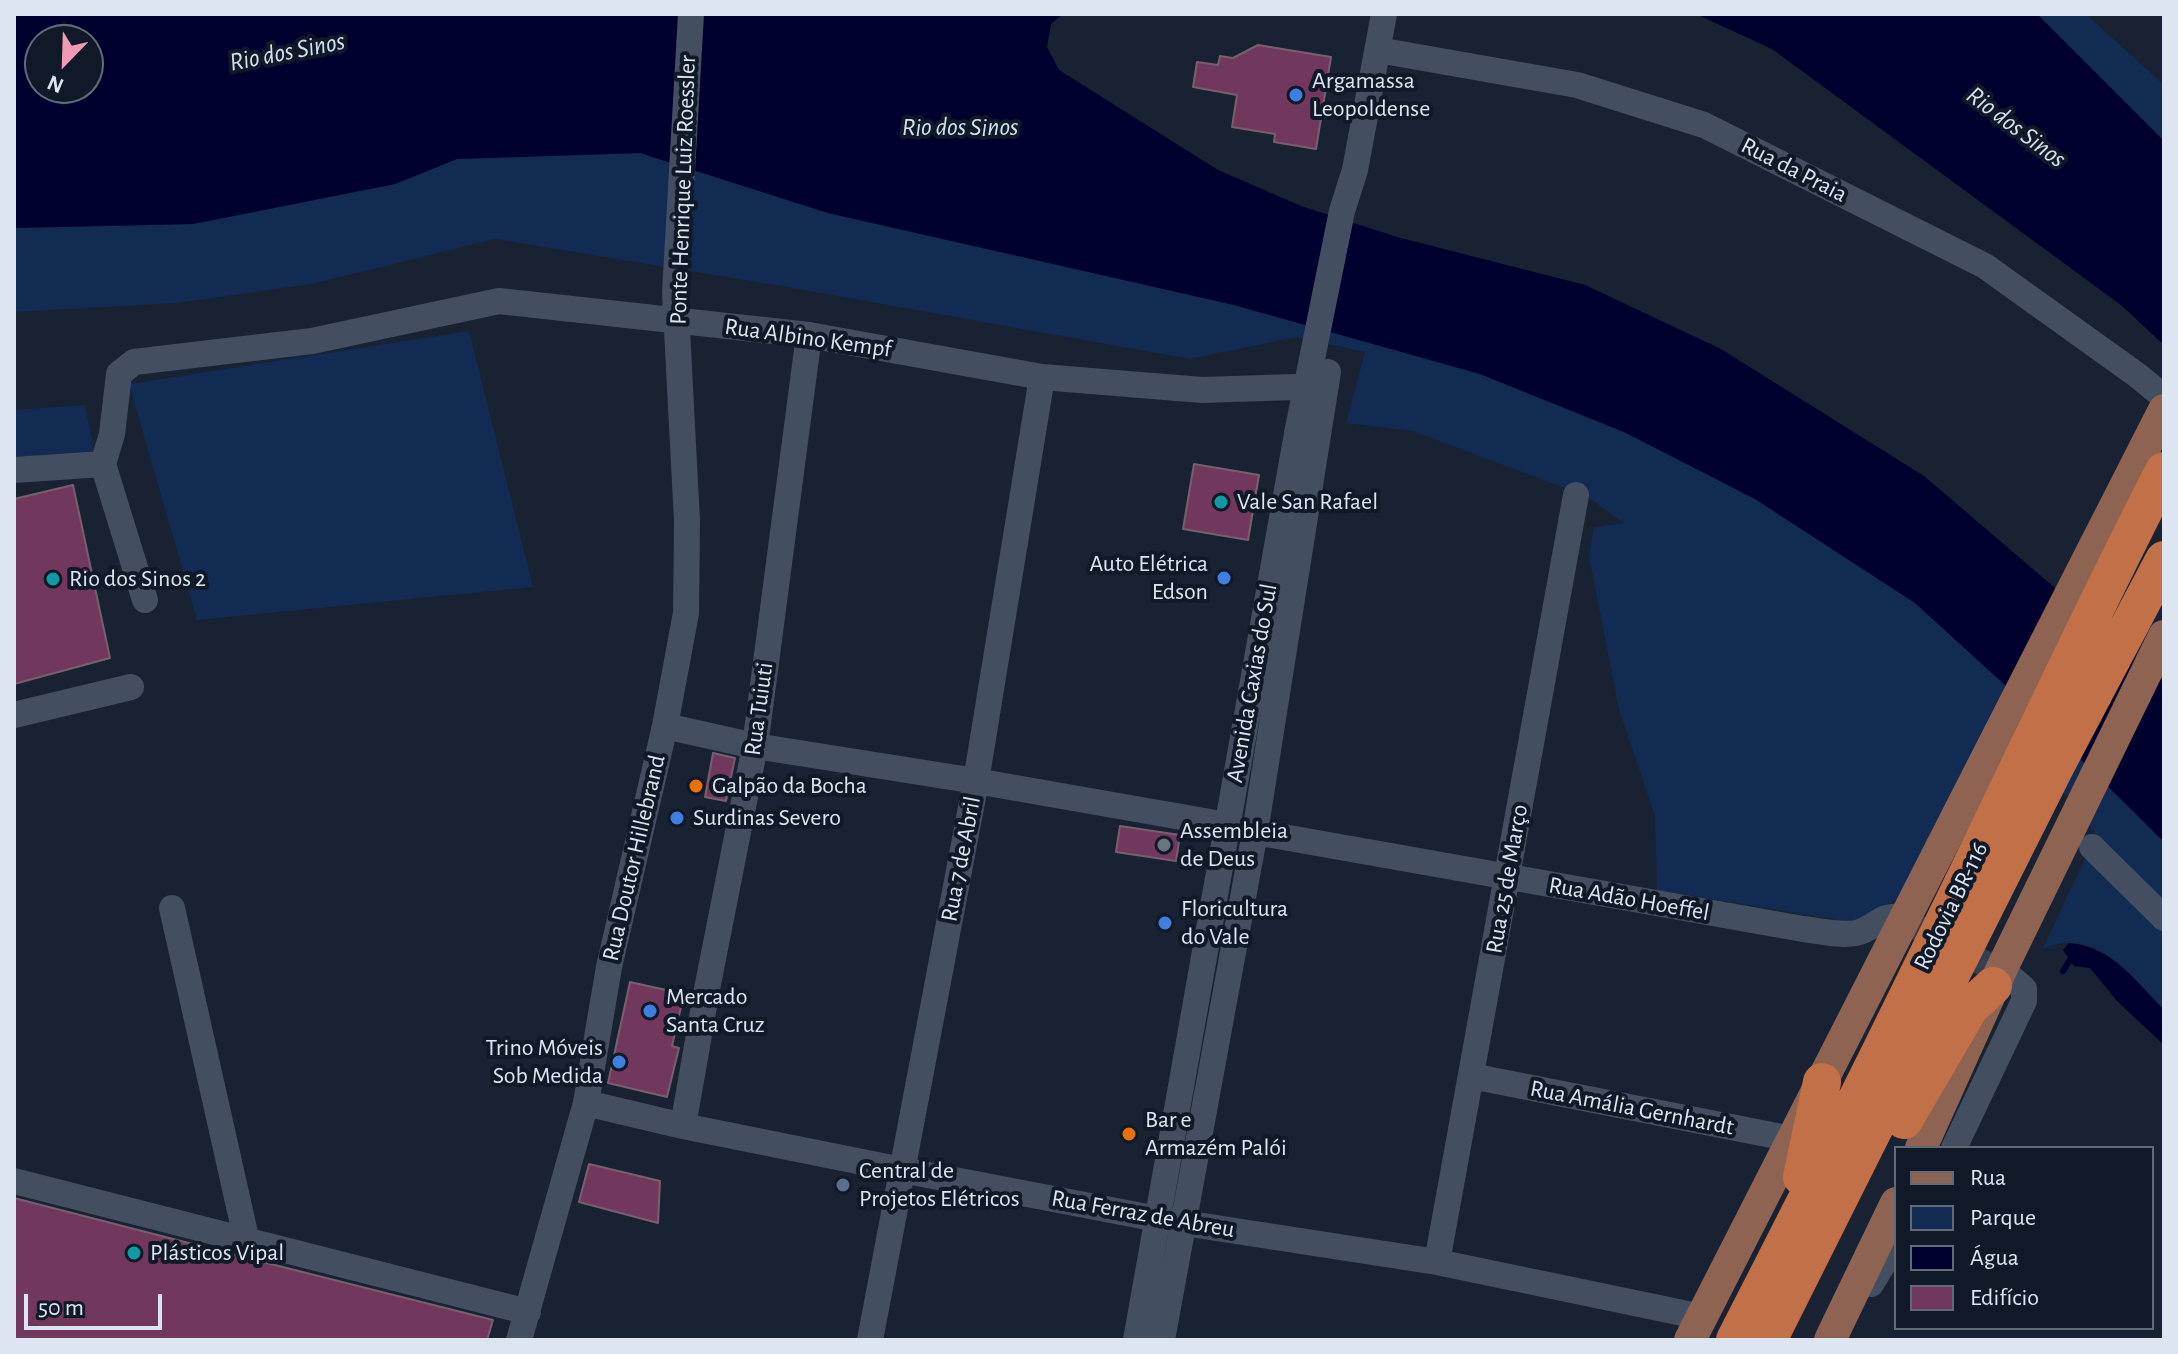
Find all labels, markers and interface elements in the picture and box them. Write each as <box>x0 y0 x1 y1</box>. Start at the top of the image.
north arrow <box>24 24 104 104</box>
water label: Rio dos Sinos <box>227 26 347 78</box>
street label: Ponte Henrique Luiz Roessler <box>664 55 702 325</box>
place label: Argamassa Leopoldense <box>1312 67 1430 123</box>
text: N <box>44 71 67 97</box>
water label: Rio dos Sinos <box>1960 79 2072 175</box>
marker: Argamassa Leopoldense <box>1287 86 1305 104</box>
water label: Rio dos Sinos <box>902 111 1018 143</box>
street label: Rua da Praia <box>1736 131 1852 209</box>
street label: Rua Albino Kempf <box>723 312 893 364</box>
place label: Vale San Rafael <box>1237 488 1378 516</box>
marker: Vale San Rafael <box>1212 493 1230 511</box>
place label: Auto Elétrica Edson <box>1089 550 1208 606</box>
place label: Rio dos Sinos 2 <box>69 565 206 593</box>
marker: Auto Elétrica Edson <box>1215 569 1233 587</box>
marker: Rio dos Sinos 2 <box>44 570 62 588</box>
street label: Avenida Caxias do Sul <box>1220 581 1284 785</box>
street label: Rua Tuiuti <box>738 661 780 757</box>
street label: Rua Doutor Hillebrand <box>596 752 672 964</box>
place label: Galpão da Bocha <box>712 772 867 800</box>
marker: Galpão da Bocha <box>687 777 705 795</box>
street label: Rua 7 de Abril <box>935 794 987 924</box>
street label: Rua 25 de Março <box>1480 802 1534 956</box>
place label: Surdinas Severo <box>693 804 841 832</box>
marker: Surdinas Severo <box>668 809 686 827</box>
place label: Assembleia de Deus <box>1180 817 1288 873</box>
marker: Assembleia de Deus <box>1155 836 1173 854</box>
street label: Rodovia BR-116 <box>1908 837 1994 975</box>
street label: Rua Adão Hoeffel <box>1546 871 1712 927</box>
place label: Floricultura do Vale <box>1181 895 1288 951</box>
marker: Floricultura do Vale <box>1156 914 1174 932</box>
place label: Mercado Santa Cruz <box>666 983 765 1039</box>
marker: Mercado Santa Cruz <box>641 1002 659 1020</box>
place label: Trino Móveis Sob Medida <box>486 1034 603 1090</box>
marker: Trino Móveis Sob Medida <box>610 1053 628 1071</box>
street label: Rua Amália Gernhardt <box>1528 1074 1736 1142</box>
place label: Bar e Armazém Palói <box>1145 1106 1287 1162</box>
marker: Bar e Armazém Palói <box>1120 1125 1138 1143</box>
legend <box>1894 1146 2154 1330</box>
place label: Central de Projetos Elétricos <box>859 1157 1020 1213</box>
text: Rua <box>1970 1166 2006 1190</box>
marker: Central de Projetos Elétricos <box>834 1176 852 1194</box>
street label: Rua Ferraz de Abreu <box>1049 1184 1237 1244</box>
text: Parque <box>1970 1206 2036 1230</box>
place label: Plásticos Vipal <box>150 1239 284 1267</box>
marker: Plásticos Vipal <box>125 1244 143 1262</box>
text: Água <box>1970 1246 2019 1270</box>
scale bar <box>28 1278 166 1328</box>
text: Edifício <box>1970 1286 2039 1310</box>
text: 50 m <box>38 1296 84 1320</box>

